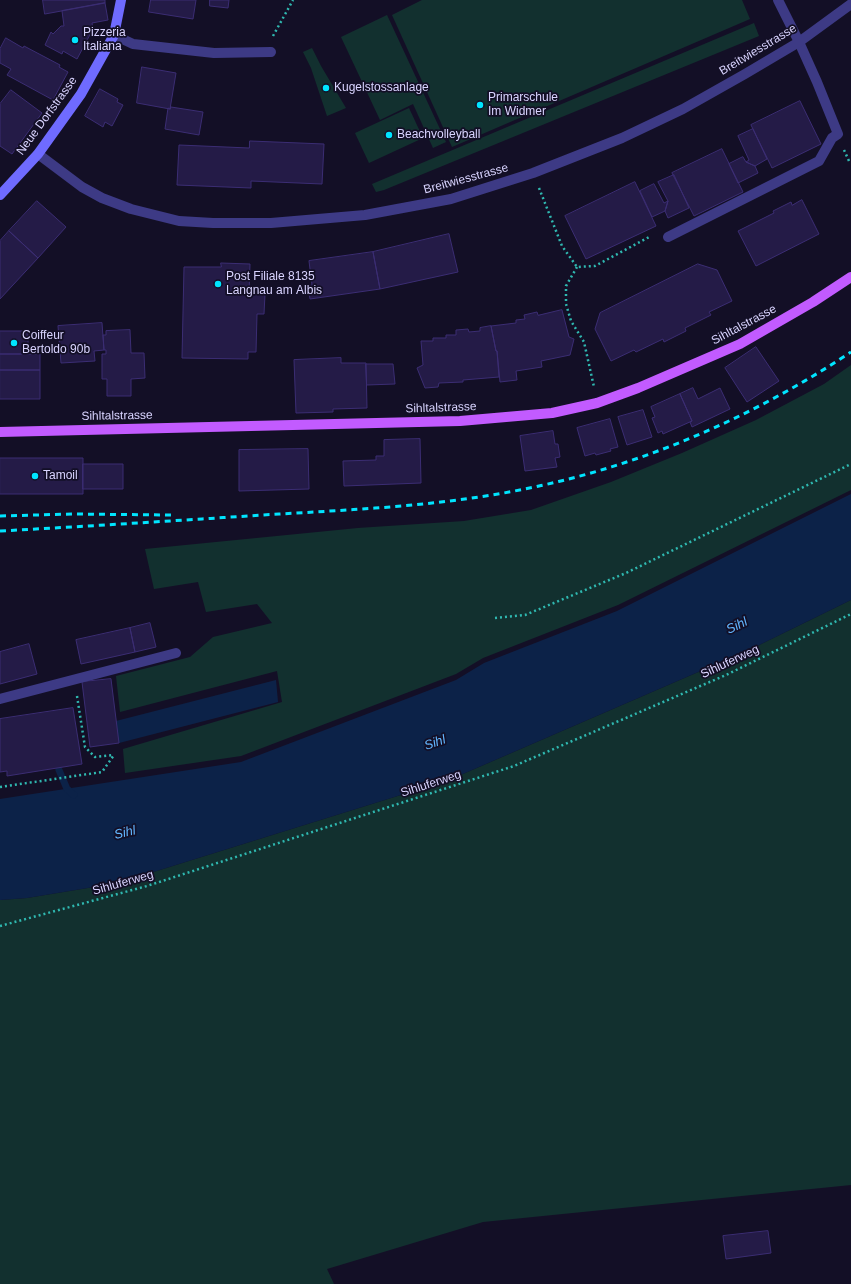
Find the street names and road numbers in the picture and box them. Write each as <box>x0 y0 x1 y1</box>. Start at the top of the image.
street label: Breitwiesstrasse <box>717 21 799 79</box>
street label: Neue Dorfstrasse <box>14 74 80 158</box>
street label: Breitwiesstrasse <box>422 161 510 197</box>
street label: Sihltalstrasse <box>709 302 779 348</box>
street label: Sihltalstrasse <box>405 400 477 416</box>
street label: Sihltalstrasse <box>81 408 153 424</box>
street label: Sihluferweg <box>699 642 761 682</box>
street label: Sihluferweg <box>399 767 463 801</box>
street label: Sihluferweg <box>91 867 155 899</box>

